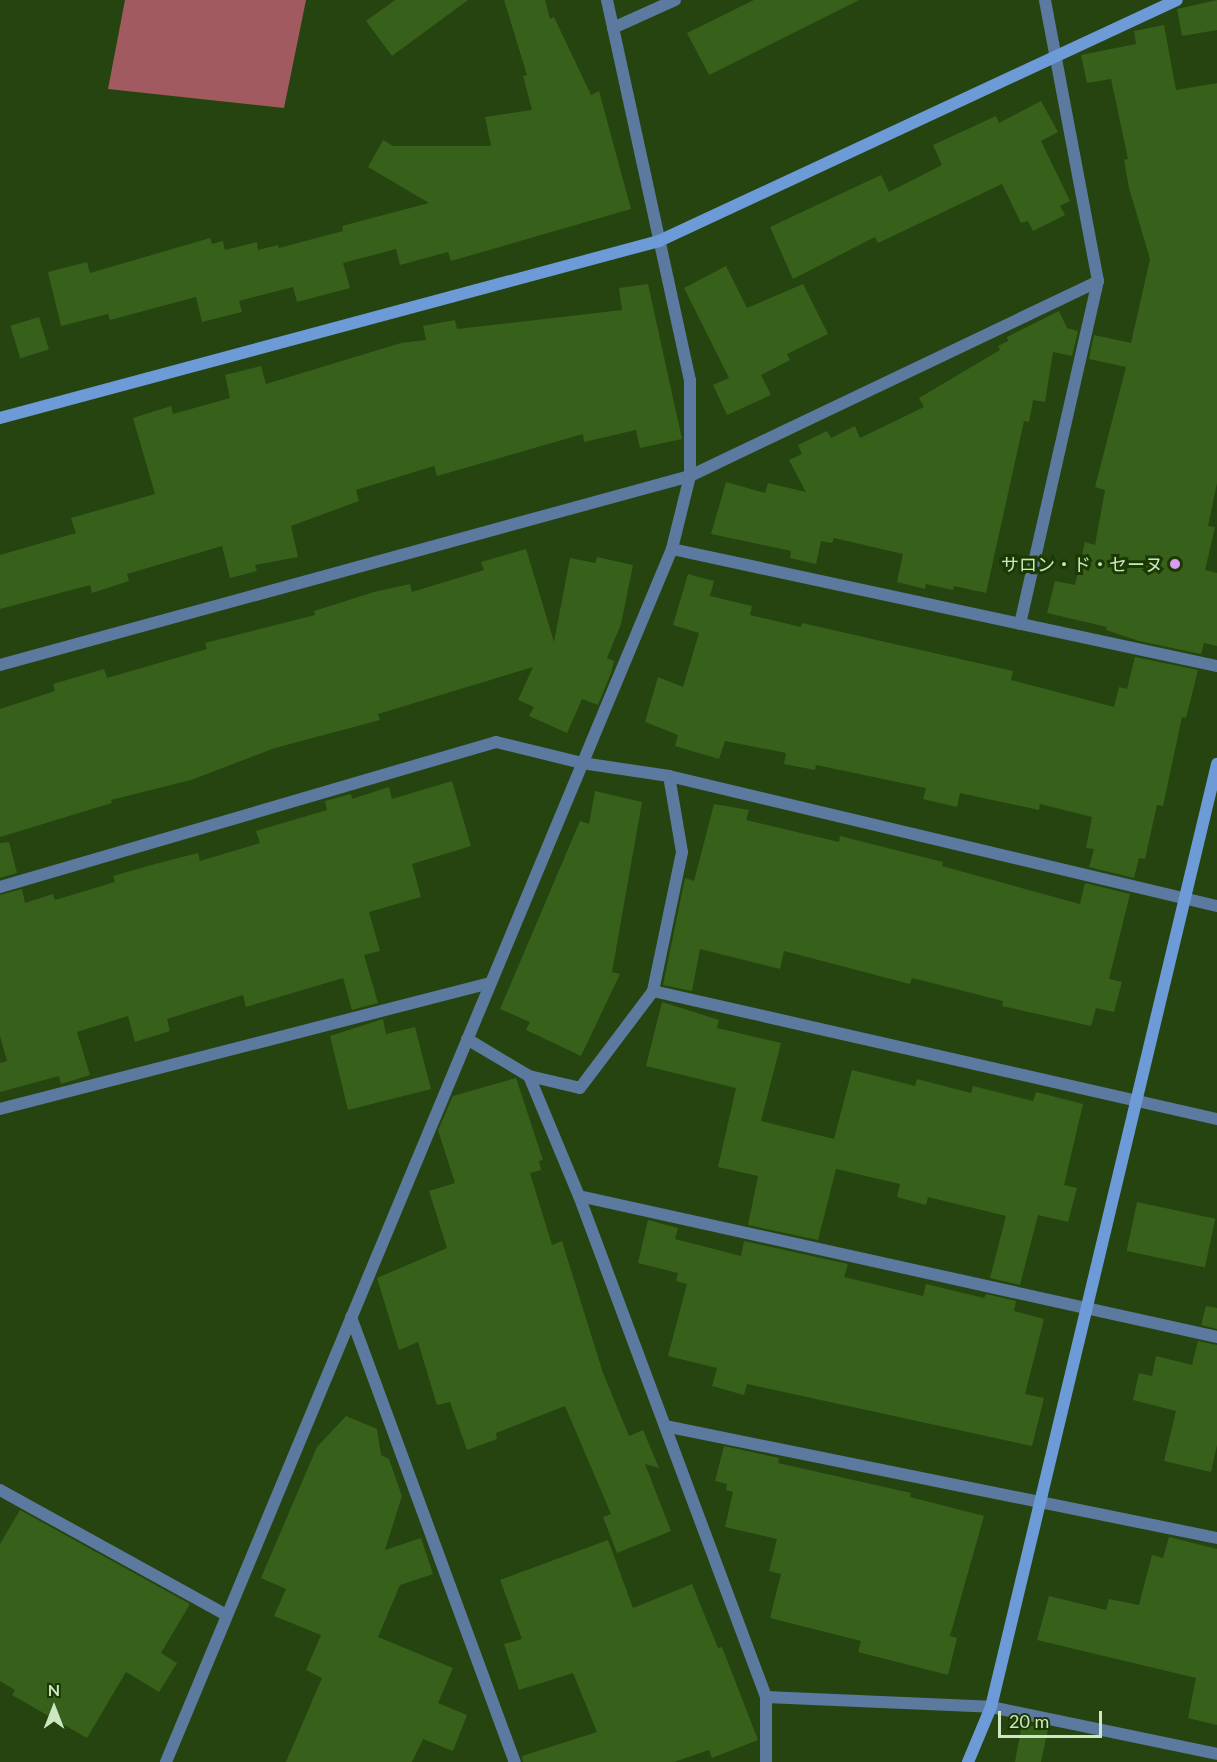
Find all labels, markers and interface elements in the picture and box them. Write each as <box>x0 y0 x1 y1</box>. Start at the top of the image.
place label: サロン・ド・セーヌ <box>1001 553 1163 575</box>
marker: サロン・ド・セーヌ <box>1168 557 1182 571</box>
north arrow <box>24 1678 84 1738</box>
text: N <box>48 1680 60 1699</box>
scale bar <box>1001 1699 1104 1737</box>
text: 20 m <box>1009 1710 1049 1732</box>

